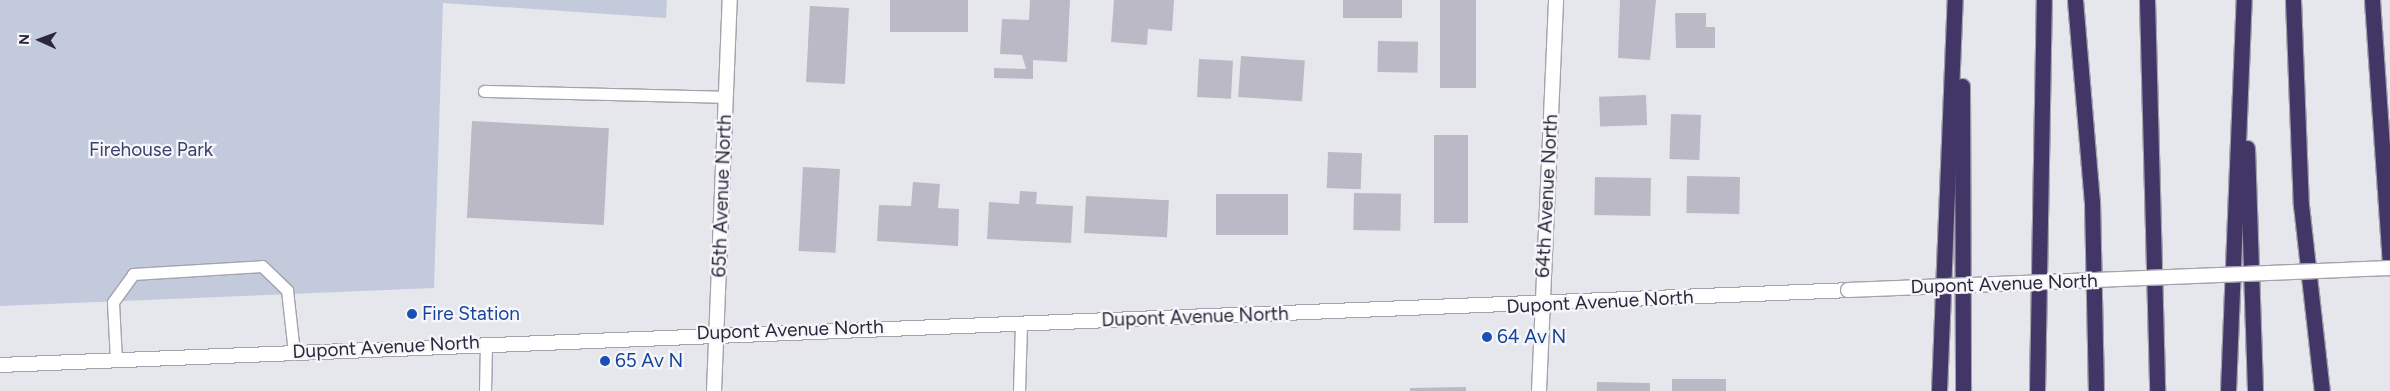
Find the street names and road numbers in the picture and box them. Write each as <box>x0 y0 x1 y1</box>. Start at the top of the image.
street label: 65th Avenue North <box>708 114 736 278</box>
street label: 64th Avenue North <box>1531 114 1563 278</box>
street label: Dupont Avenue North <box>1910 269 2098 299</box>
street label: Dupont Avenue North <box>1506 286 1694 318</box>
street label: Dupont Avenue North <box>1101 302 1289 332</box>
street label: Dupont Avenue North <box>696 315 884 345</box>
street label: Dupont Avenue North <box>292 331 480 363</box>

